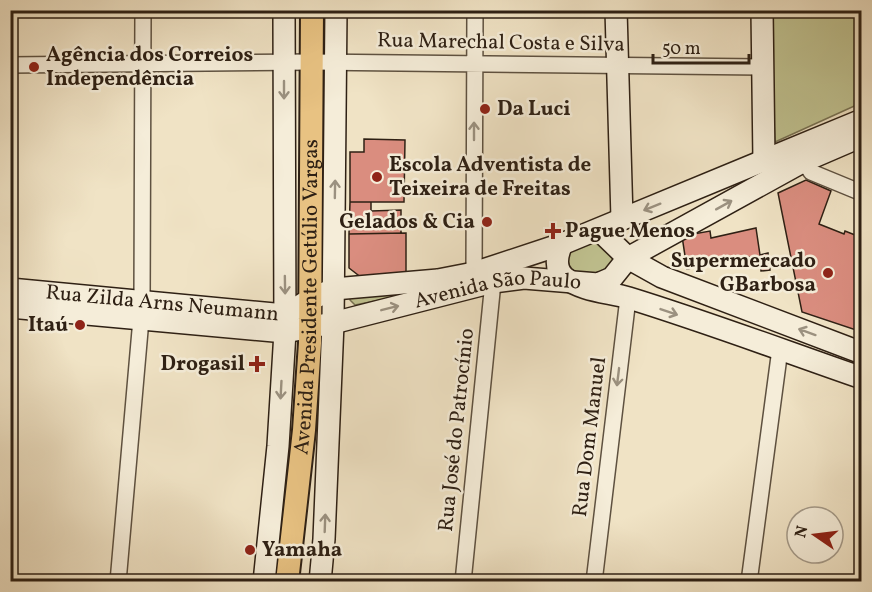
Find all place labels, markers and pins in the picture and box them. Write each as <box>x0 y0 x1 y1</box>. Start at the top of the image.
place label: Agência dos Correios Independência <box>46 41 253 94</box>
marker: Agência dos Correios Independência <box>27 60 41 74</box>
place label: Da Luci <box>497 95 571 124</box>
marker: Da Luci <box>478 102 492 116</box>
place label: Escola Adventista de Teixeira de Freitas <box>389 151 591 204</box>
marker: Escola Adventista de Teixeira de Freitas <box>370 170 384 184</box>
place label: Gelados & Cia <box>339 208 475 237</box>
marker: Gelados & Cia <box>480 215 494 229</box>
place label: Pague Menos <box>565 217 695 246</box>
marker: Pague Menos <box>546 224 560 238</box>
place label: Supermercado GBarbosa <box>671 247 816 300</box>
marker: Supermercado GBarbosa <box>821 266 835 280</box>
place label: Itaú <box>28 311 68 340</box>
marker: Itaú <box>73 318 87 332</box>
place label: Drogasil <box>161 350 245 379</box>
marker: Drogasil <box>250 357 264 371</box>
place label: Yamaha <box>262 536 342 565</box>
marker: Yamaha <box>243 543 257 557</box>

